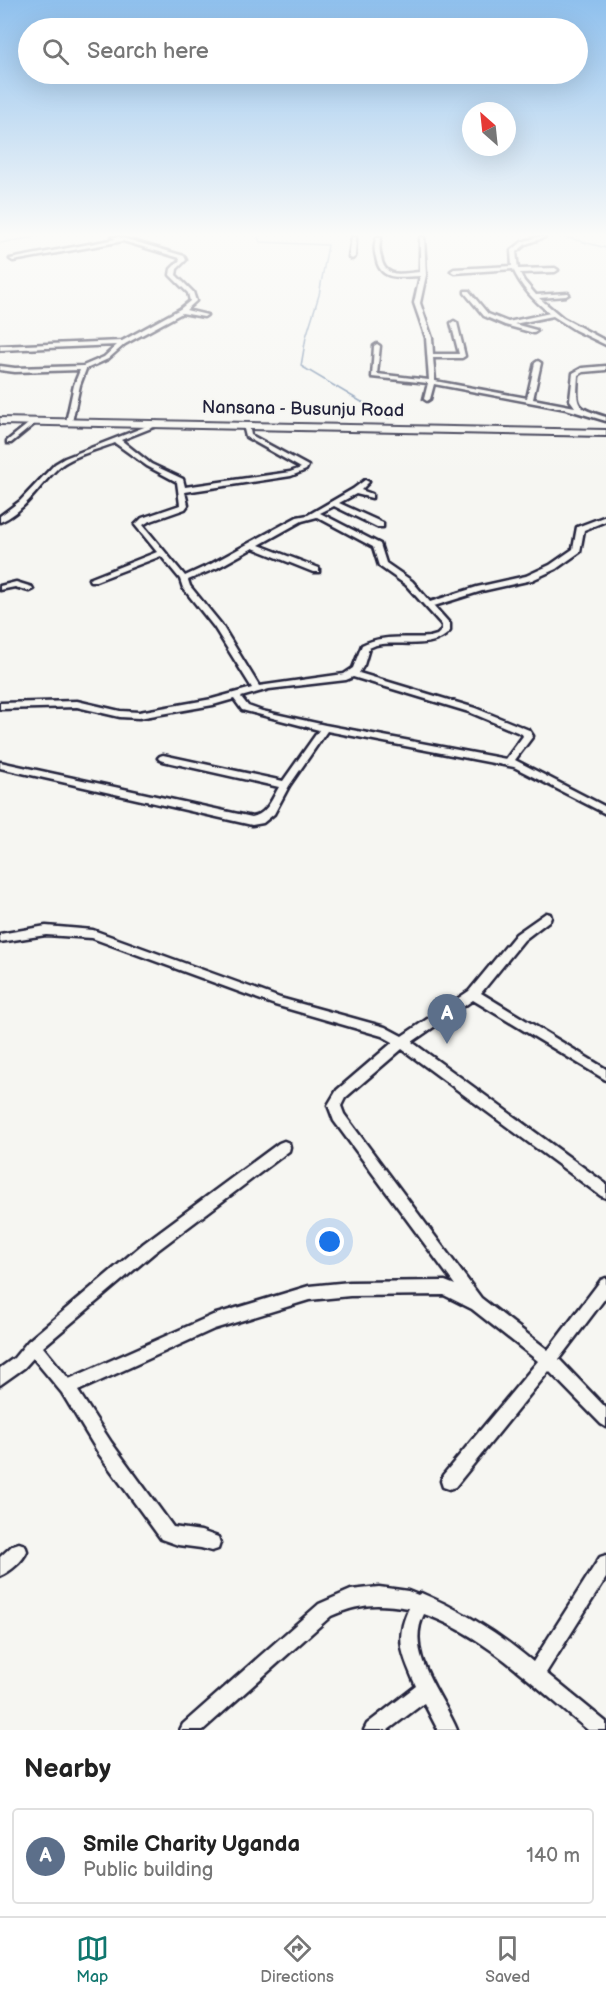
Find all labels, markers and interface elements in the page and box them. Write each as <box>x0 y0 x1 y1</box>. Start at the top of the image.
search box <box>18 18 588 84</box>
icon: search <box>39 35 72 68</box>
text: Search here <box>87 38 209 65</box>
north arrow <box>462 102 516 156</box>
street label: Nansana - Busunju Road <box>202 397 404 421</box>
pin: A <box>428 994 466 1044</box>
your location <box>315 1227 344 1256</box>
text: Nearby <box>24 1754 111 1785</box>
text: Smile Charity Uganda <box>83 1831 300 1858</box>
text: A <box>39 1844 52 1868</box>
text: 140 m <box>526 1844 580 1868</box>
text: Public building <box>83 1858 213 1882</box>
tab: Map <box>76 1932 109 1987</box>
tab: Directions <box>260 1932 334 1987</box>
tab: Saved <box>485 1932 530 1987</box>

